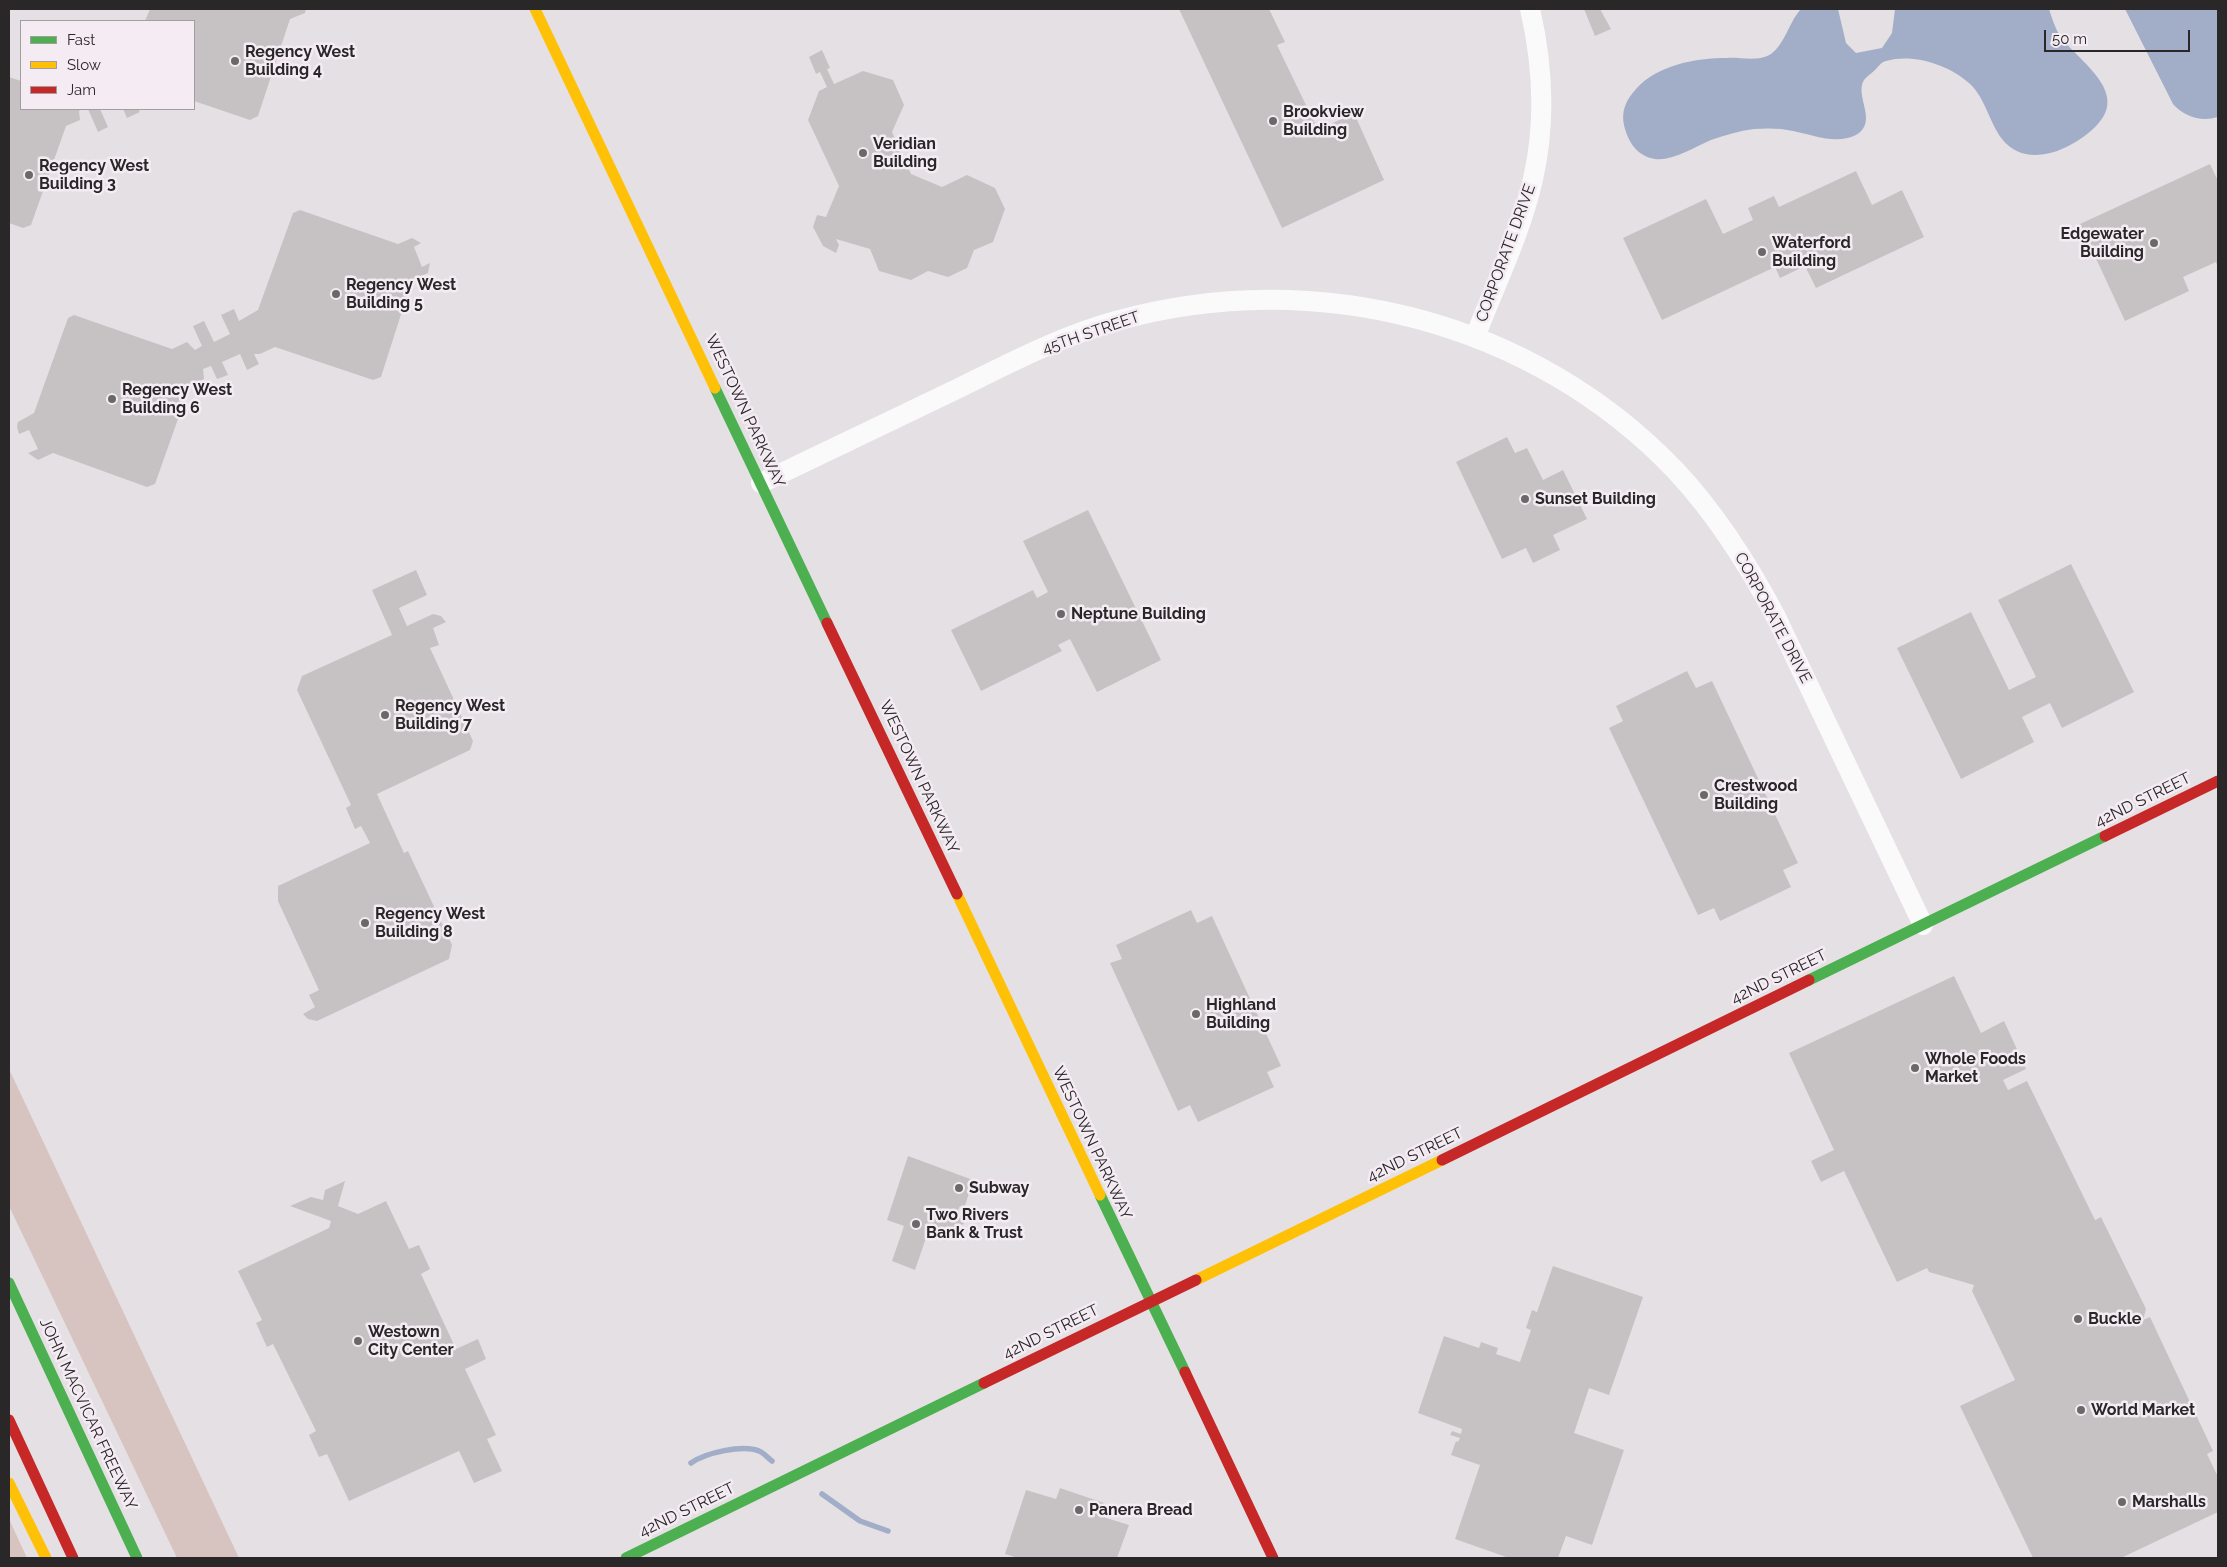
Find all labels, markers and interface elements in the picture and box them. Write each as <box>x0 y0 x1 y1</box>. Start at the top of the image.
legend <box>20 20 195 110</box>
scale bar <box>2047 20 2193 52</box>
text: 50 m <box>2052 30 2087 48</box>
text: Fast <box>67 31 95 49</box>
place label: Regency West Building 4 <box>245 42 355 80</box>
marker: Regency West Building 4 <box>229 55 241 67</box>
text: Slow <box>67 56 101 74</box>
text: Jam <box>67 81 96 99</box>
place label: Brookview Building <box>1283 102 1364 140</box>
marker: Brookview Building <box>1267 115 1279 127</box>
place label: Veridian Building <box>873 134 937 172</box>
marker: Veridian Building <box>857 147 869 159</box>
place label: Regency West Building 3 <box>39 156 149 194</box>
marker: Regency West Building 3 <box>23 169 35 181</box>
street label: CORPORATE DRIVE <box>1472 181 1540 325</box>
place label: Edgewater Building <box>2061 224 2144 262</box>
place label: Waterford Building <box>1772 233 1851 271</box>
marker: Edgewater Building <box>2148 237 2160 249</box>
marker: Waterford Building <box>1756 246 1768 258</box>
place label: Regency West Building 5 <box>346 275 456 313</box>
marker: Regency West Building 5 <box>330 288 342 300</box>
street label: 45TH STREET <box>1040 307 1142 359</box>
street label: WESTOWN PARKWAY <box>701 331 789 491</box>
place label: Regency West Building 6 <box>122 380 232 418</box>
marker: Regency West Building 6 <box>106 393 118 405</box>
place label: Sunset Building <box>1535 489 1656 509</box>
marker: Sunset Building <box>1519 493 1531 505</box>
street label: CORPORATE DRIVE <box>1730 549 1816 687</box>
place label: Neptune Building <box>1071 604 1206 624</box>
marker: Neptune Building <box>1055 608 1067 620</box>
place label: Regency West Building 7 <box>395 696 505 734</box>
street label: WESTOWN PARKWAY <box>875 697 963 857</box>
marker: Regency West Building 7 <box>379 709 391 721</box>
street label: 42ND STREET <box>2092 769 2194 831</box>
place label: Crestwood Building <box>1714 776 1797 814</box>
marker: Crestwood Building <box>1698 789 1710 801</box>
place label: Regency West Building 8 <box>375 904 485 942</box>
marker: Regency West Building 8 <box>359 917 371 929</box>
street label: 42ND STREET <box>1728 946 1830 1008</box>
place label: Highland Building <box>1206 995 1276 1033</box>
marker: Highland Building <box>1190 1008 1202 1020</box>
place label: Whole Foods Market <box>1925 1049 2026 1087</box>
marker: Whole Foods Market <box>1909 1062 1921 1074</box>
street label: WESTOWN PARKWAY <box>1048 1063 1136 1223</box>
street label: 42ND STREET <box>1364 1124 1466 1186</box>
place label: Subway <box>969 1178 1029 1198</box>
marker: Subway <box>953 1182 965 1194</box>
place label: Two Rivers Bank & Trust <box>926 1205 1023 1243</box>
marker: Two Rivers Bank & Trust <box>910 1218 922 1230</box>
street label: 42ND STREET <box>1000 1301 1102 1363</box>
place label: Buckle <box>2088 1309 2141 1329</box>
marker: Buckle <box>2072 1313 2084 1325</box>
street label: JOHN MACVICAR FREEWAY <box>35 1315 141 1513</box>
place label: Westown City Center <box>368 1322 454 1360</box>
marker: Westown City Center <box>352 1335 364 1347</box>
place label: World Market <box>2091 1400 2195 1420</box>
marker: World Market <box>2075 1404 2087 1416</box>
street label: 42ND STREET <box>636 1479 738 1541</box>
place label: Marshalls <box>2132 1492 2206 1512</box>
marker: Marshalls <box>2116 1496 2128 1508</box>
place label: Panera Bread <box>1089 1500 1193 1520</box>
marker: Panera Bread <box>1073 1504 1085 1516</box>

